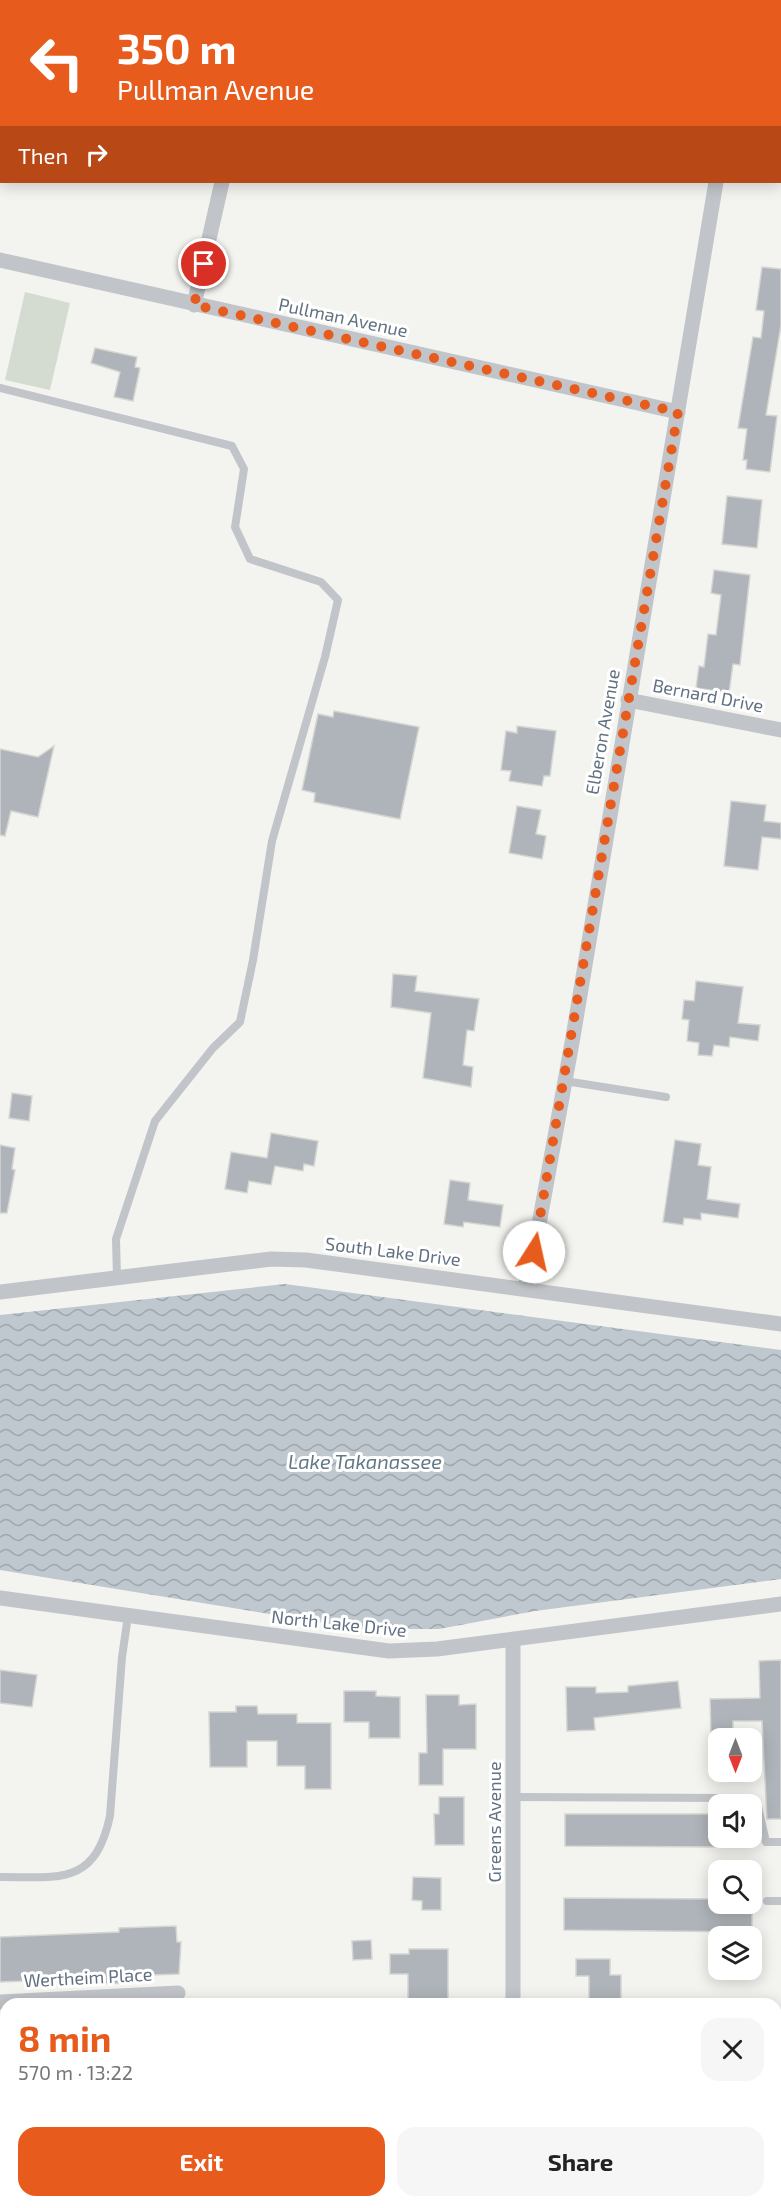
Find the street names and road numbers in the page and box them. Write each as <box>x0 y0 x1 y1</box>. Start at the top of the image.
street label: Pullman Avenue <box>277 293 410 341</box>
street label: Elberon Avenue <box>580 667 624 796</box>
street label: Bernard Drive <box>651 673 765 717</box>
street label: South Lake Drive <box>324 1232 462 1270</box>
street label: North Lake Drive <box>270 1605 408 1641</box>
street label: Greens Avenue <box>483 1761 505 1883</box>
street label: Wertheim Place <box>23 1963 153 1991</box>

